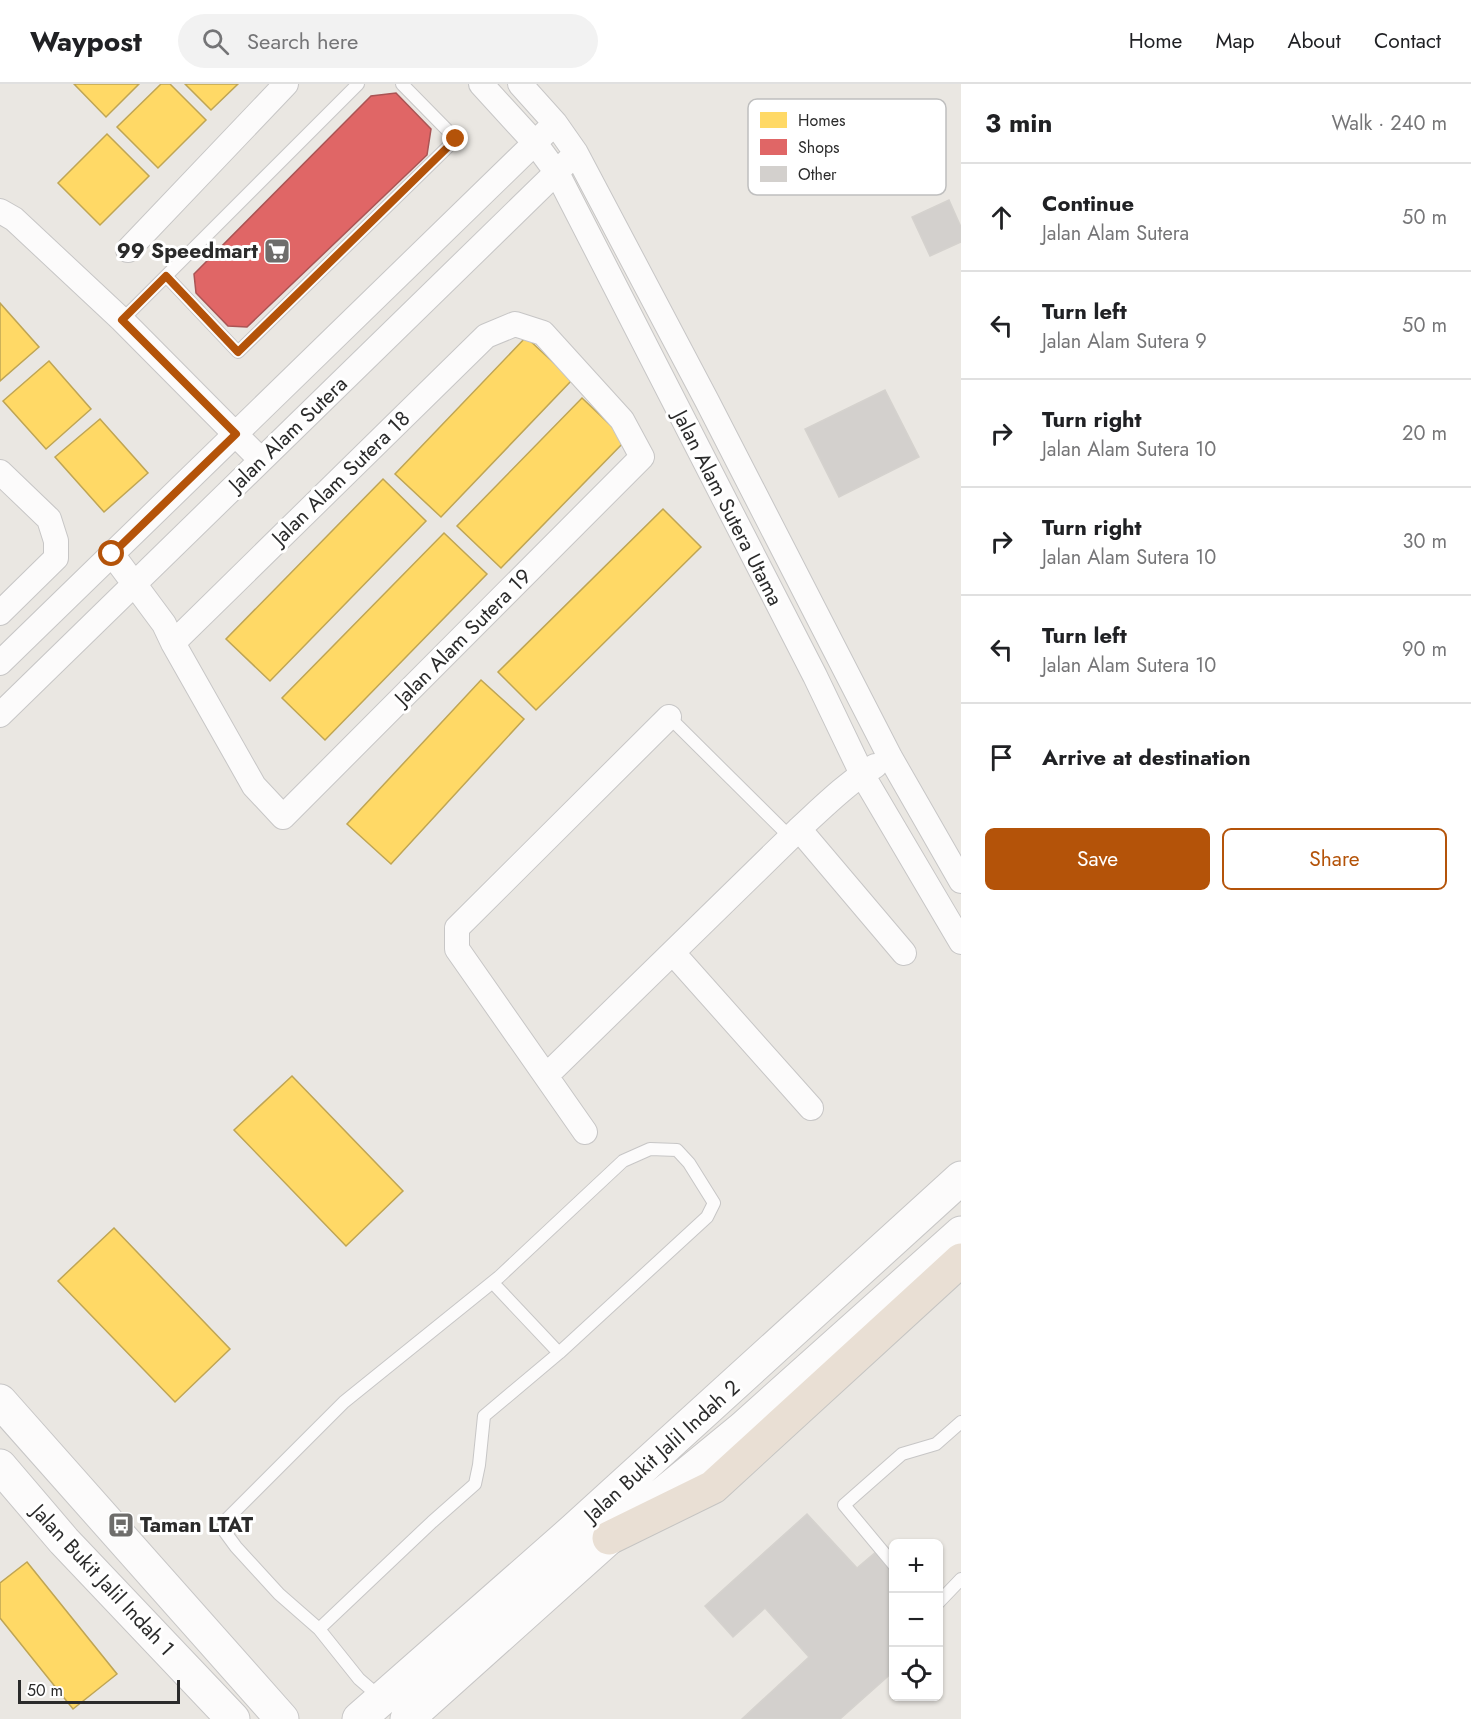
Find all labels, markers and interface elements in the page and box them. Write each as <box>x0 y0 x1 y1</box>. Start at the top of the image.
search box <box>178 14 598 68</box>
text: Waypost <box>30 21 142 62</box>
icon: search <box>199 25 232 58</box>
text: Search here <box>247 25 358 57</box>
text: Home <box>1129 26 1182 56</box>
text: Map <box>1215 26 1255 56</box>
text: About <box>1288 26 1341 56</box>
text: Contact <box>1374 26 1441 56</box>
legend <box>748 99 946 195</box>
text: 3 min <box>985 104 1052 142</box>
text: Homes <box>798 109 845 132</box>
text: Walk · 240 m <box>1332 109 1447 138</box>
route end <box>442 125 468 151</box>
text: Shops <box>798 136 839 159</box>
text: Other <box>798 163 837 186</box>
text: Continue <box>1042 187 1134 219</box>
icon: ahead <box>985 201 1018 234</box>
text: 50 m <box>1402 203 1447 232</box>
text: Jalan Alam Sutera <box>1042 219 1189 248</box>
place label: 99 Speedmart <box>117 236 258 266</box>
supermarket icon: 99 Speedmart <box>262 236 292 266</box>
text: Turn left <box>1042 295 1127 327</box>
icon: left <box>985 309 1018 342</box>
text: 50 m <box>1402 311 1447 340</box>
text: Jalan Alam Sutera 9 <box>1042 327 1207 356</box>
street label: Jalan Alam Sutera <box>220 370 354 501</box>
street label: Jalan Alam Sutera Utama <box>664 402 790 611</box>
text: Turn right <box>1042 403 1142 435</box>
street label: Jalan Alam Sutera 18 <box>263 404 417 554</box>
icon: right <box>985 417 1018 450</box>
text: 20 m <box>1402 419 1447 448</box>
text: Jalan Alam Sutera 10 <box>1042 435 1216 464</box>
text: Turn right <box>1042 511 1142 543</box>
icon: right <box>985 525 1018 558</box>
text: 30 m <box>1402 527 1447 556</box>
route start <box>98 540 124 566</box>
text: Jalan Alam Sutera 10 <box>1042 543 1216 572</box>
street label: Jalan Alam Sutera 19 <box>386 562 538 714</box>
text: Turn left <box>1042 619 1127 651</box>
icon: left <box>985 633 1018 666</box>
text: 90 m <box>1402 635 1447 664</box>
text: Jalan Alam Sutera 10 <box>1042 651 1216 680</box>
icon: arrive <box>985 741 1018 774</box>
text: Arrive at destination <box>1042 741 1251 773</box>
button: Save <box>985 828 1210 890</box>
button: Share <box>1222 828 1447 890</box>
street label: Jalan Bukit Jalil Indah 2 <box>575 1373 746 1531</box>
street label: Jalan Bukit Jalil Indah 1 <box>23 1495 181 1663</box>
bus stop icon: Taman LTAT <box>106 1510 136 1540</box>
place label: Taman LTAT <box>140 1510 253 1540</box>
map controls <box>889 1539 943 1701</box>
button: + <box>889 1539 943 1593</box>
button: − <box>889 1593 943 1647</box>
button: locate <box>889 1647 943 1701</box>
scale bar <box>18 1677 180 1704</box>
text: 50 m <box>27 1679 63 1702</box>

